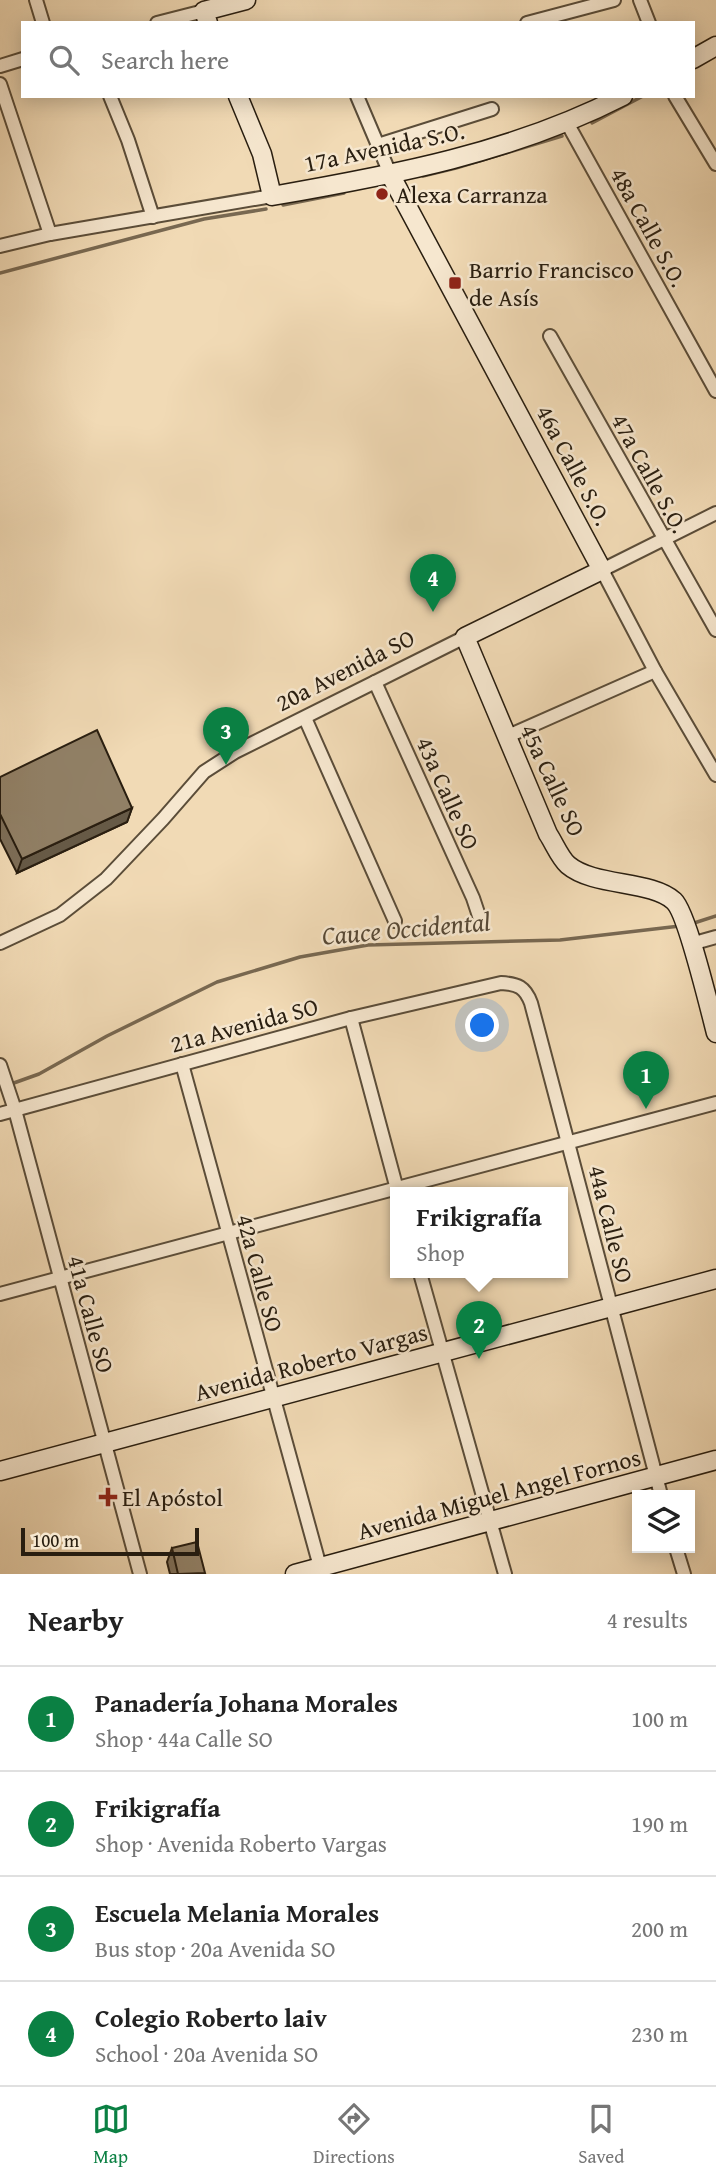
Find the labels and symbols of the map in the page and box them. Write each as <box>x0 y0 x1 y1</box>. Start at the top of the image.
street label: 17a Avenida S.O. <box>300 113 468 181</box>
street label: 48a Calle S.O. <box>602 161 696 293</box>
place label: Alexa Carranza <box>396 177 548 212</box>
marker: Alexa Carranza <box>374 186 390 202</box>
place label: Barrio Francisco de Asís <box>469 252 634 315</box>
marker: Barrio Francisco de Asís <box>447 275 463 291</box>
street label: 46a Calle S.O. <box>528 398 620 532</box>
street label: 47a Calle S.O. <box>603 407 697 539</box>
pin: 4 <box>410 554 456 612</box>
street label: 20a Avenida SO <box>269 620 421 720</box>
pin: 3 <box>203 707 249 765</box>
street label: 45a Calle SO <box>512 718 594 842</box>
street label: 43a Calle SO <box>408 731 488 855</box>
water label: Cauce Occidental <box>320 901 492 955</box>
street label: 21a Avenida SO <box>166 988 322 1062</box>
your location <box>465 1008 499 1042</box>
pin: 1 <box>623 1051 669 1109</box>
street label: 44a Calle SO <box>579 1161 643 1287</box>
street label: 42a Calle SO <box>228 1210 292 1336</box>
street label: 41a Calle SO <box>59 1251 123 1377</box>
pin: 2 <box>456 1301 502 1359</box>
street label: Avenida Roberto Vargas <box>191 1314 431 1410</box>
street label: Avenida Miguel Angel Fornos <box>354 1439 644 1549</box>
place label: El Apóstol <box>122 1480 223 1515</box>
marker: El Apóstol <box>100 1489 116 1505</box>
scale bar <box>21 1525 200 1557</box>

